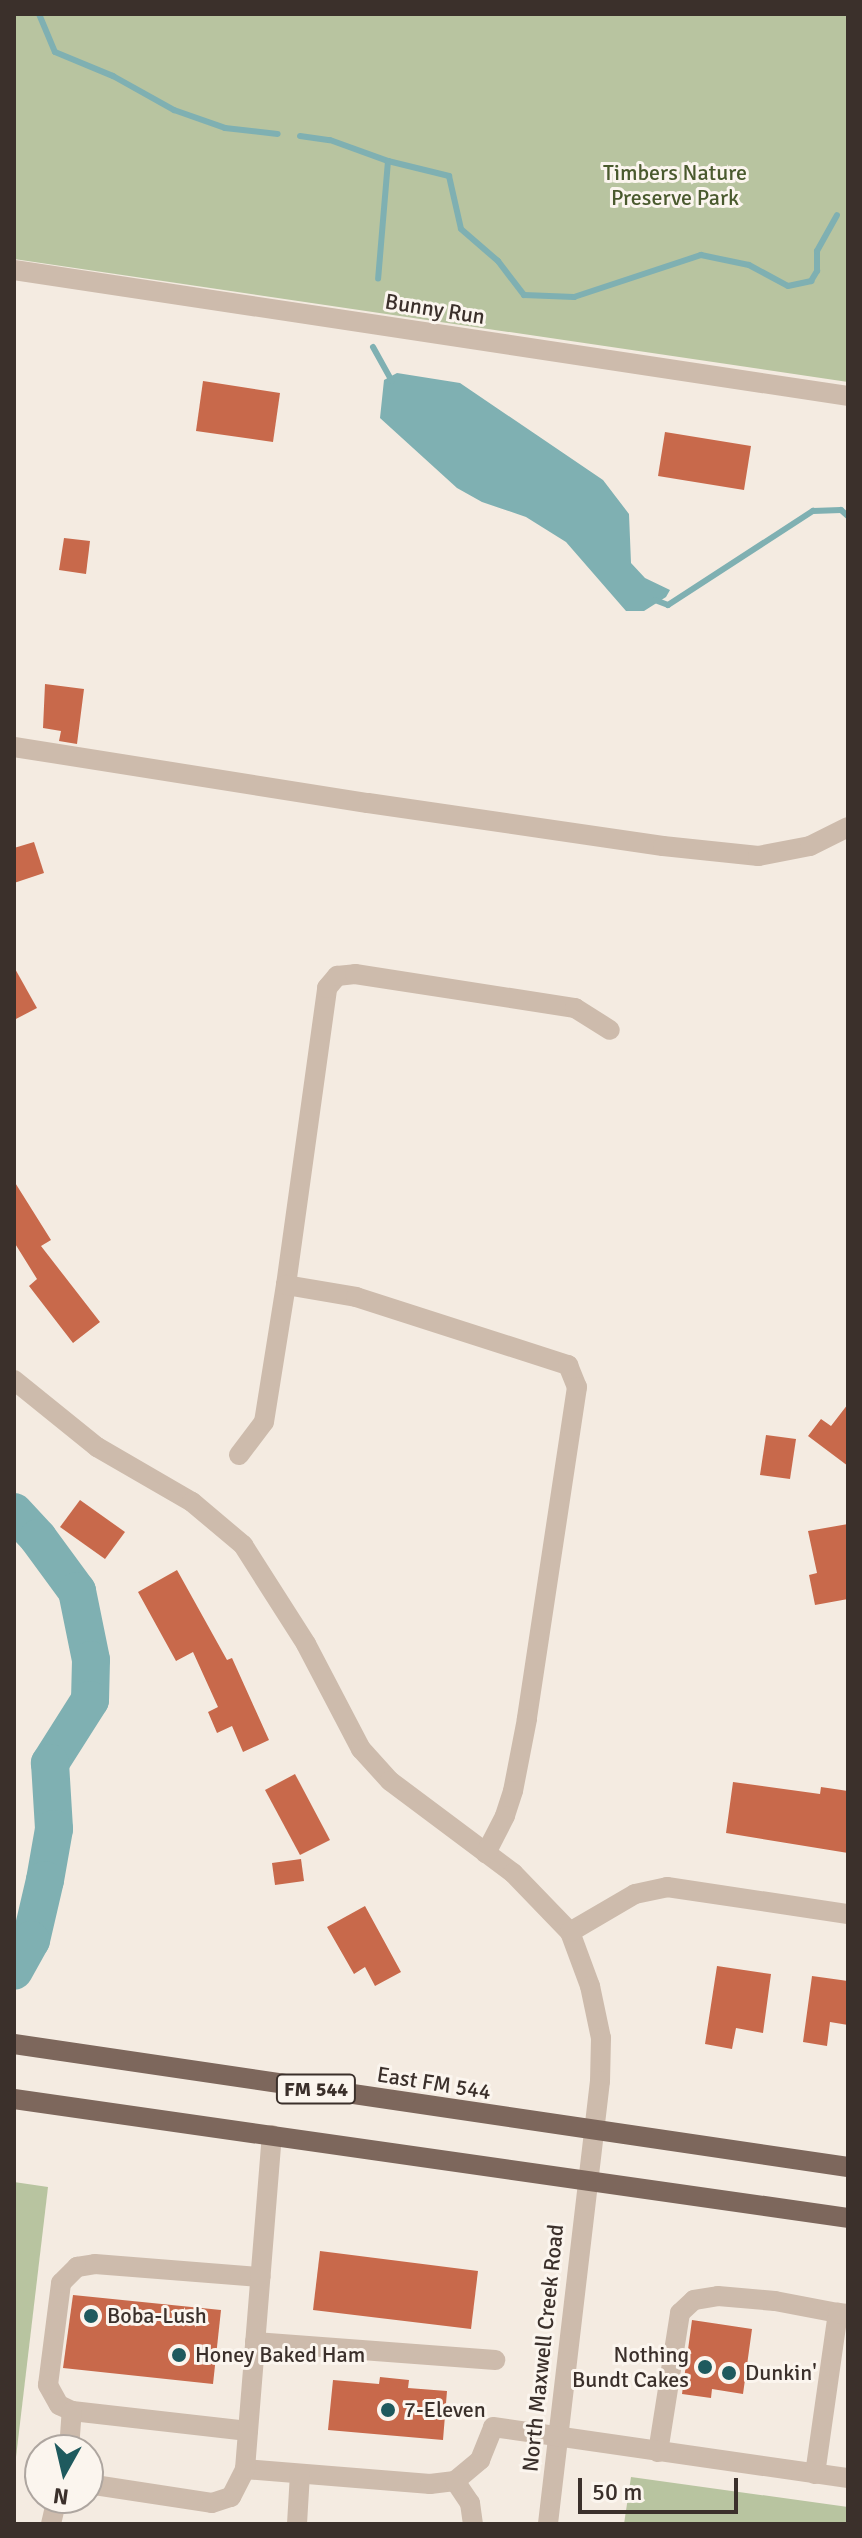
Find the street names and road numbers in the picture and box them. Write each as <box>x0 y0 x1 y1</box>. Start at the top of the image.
street label: Bunny Run <box>383 288 487 330</box>
street label: East FM 544 <box>375 2061 493 2105</box>
road number: FM 544 <box>274 2073 358 2105</box>
street label: North Maxwell Creek Road <box>517 2223 569 2473</box>

